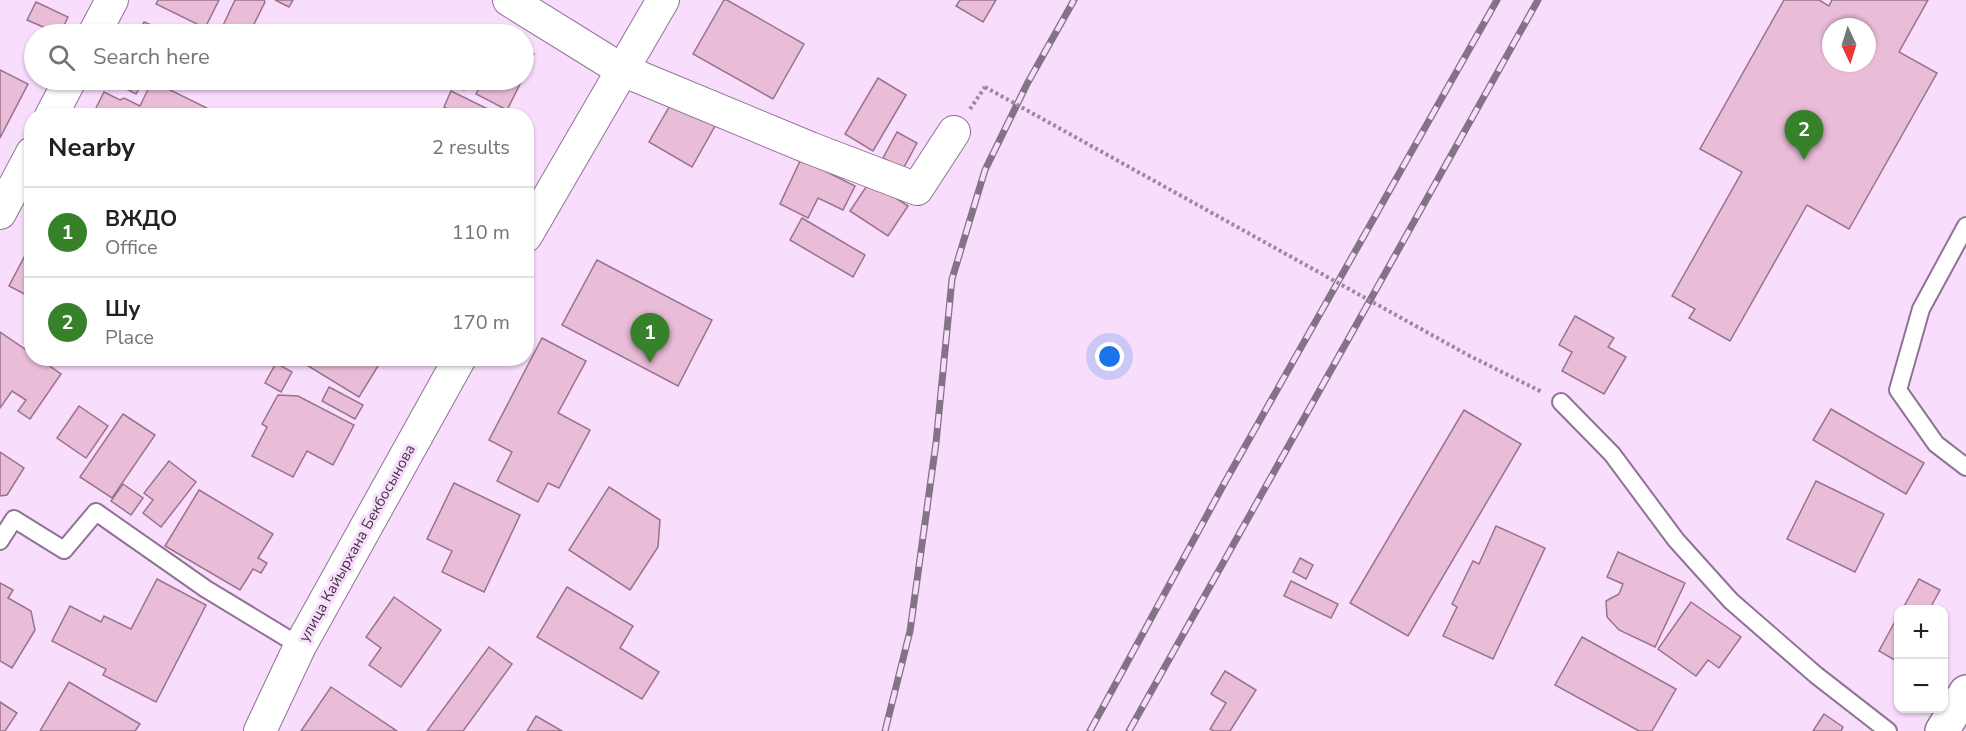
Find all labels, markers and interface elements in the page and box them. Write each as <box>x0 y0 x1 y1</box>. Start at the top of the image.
north arrow <box>1822 18 1876 72</box>
search box <box>24 24 534 90</box>
icon: search <box>45 41 78 74</box>
text: Search here <box>93 42 210 72</box>
pin: 2 <box>1784 110 1824 160</box>
text: Nearby <box>48 130 135 165</box>
text: 2 results <box>432 134 510 161</box>
text: ВЖДО <box>105 204 177 234</box>
text: 1 <box>62 219 74 246</box>
text: 110 m <box>452 219 510 246</box>
text: Office <box>105 234 158 261</box>
text: Шу <box>105 294 140 324</box>
text: 2 <box>62 309 74 336</box>
text: 170 m <box>452 309 510 336</box>
pin: 1 <box>630 314 670 363</box>
text: Place <box>105 324 154 351</box>
your location <box>1095 342 1124 371</box>
street label: улица Кайырхана Бекбосынова <box>294 441 420 645</box>
map controls <box>1894 605 1948 713</box>
button: + <box>1894 605 1948 659</box>
button: − <box>1894 659 1948 713</box>

